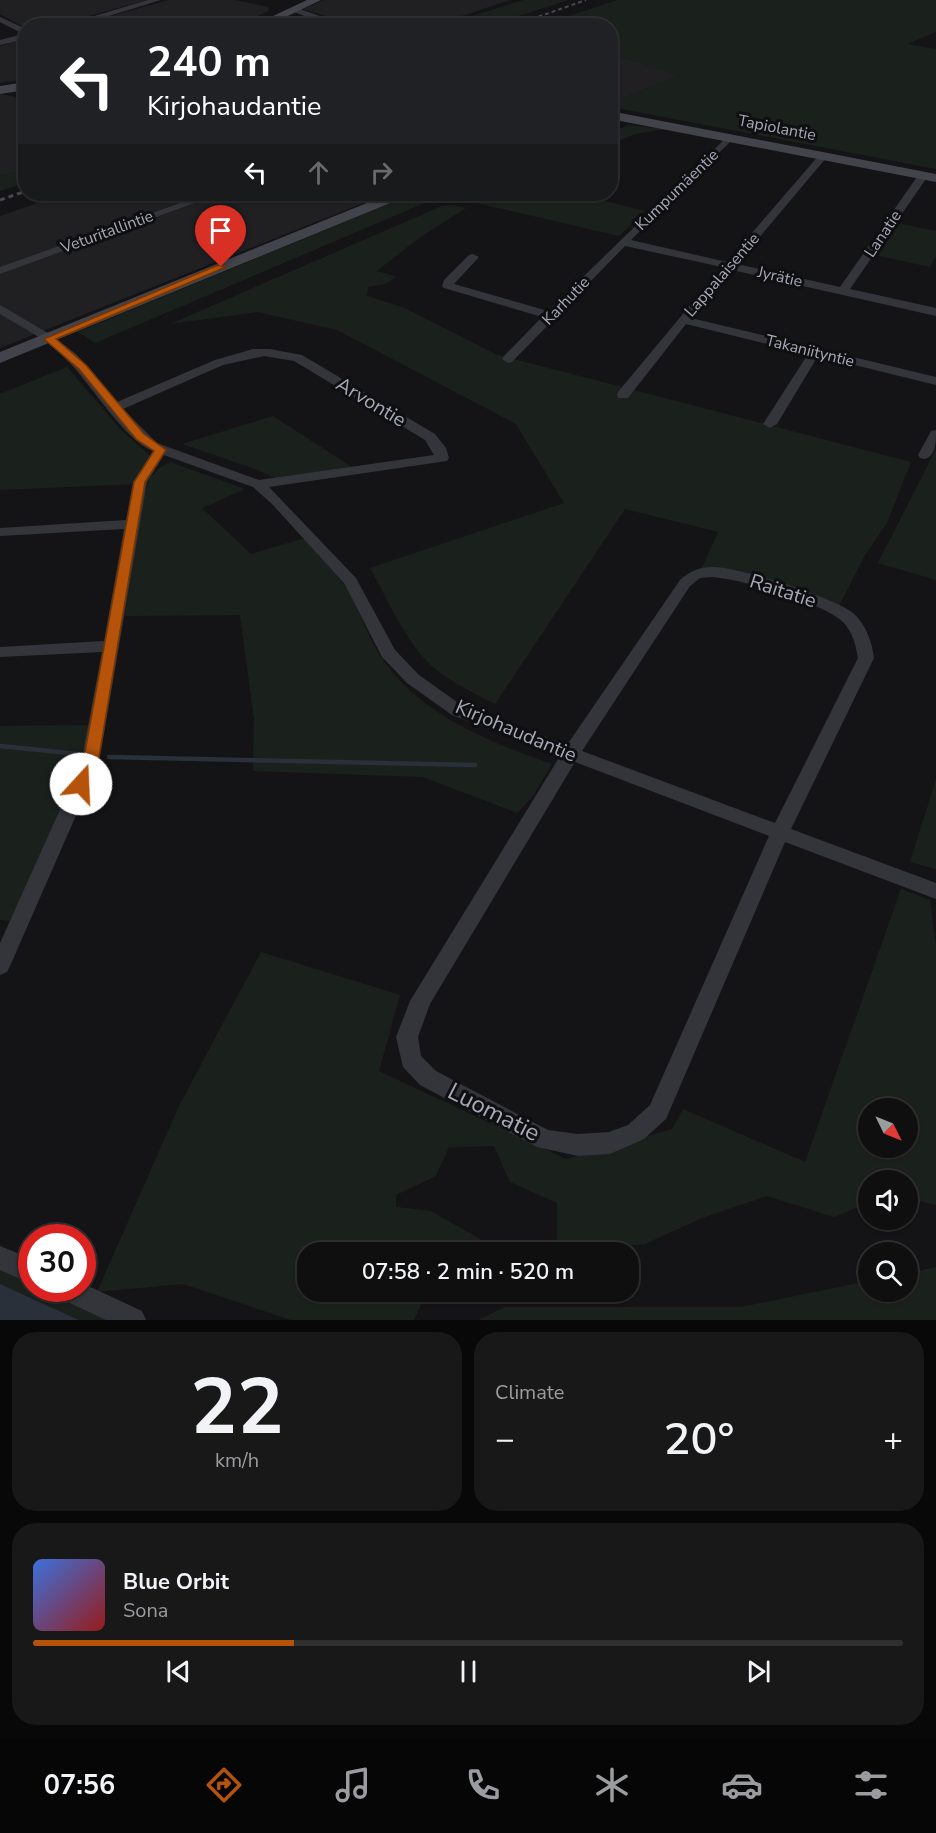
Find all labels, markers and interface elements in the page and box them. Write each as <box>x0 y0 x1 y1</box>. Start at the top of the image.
text: 240 m <box>147 34 271 91</box>
icon: left <box>48 42 126 120</box>
text: Kirjohaudantie <box>147 88 321 125</box>
street label: Tapiolantie <box>736 110 818 146</box>
street label: Kumpumäentie <box>630 144 724 236</box>
icon: left <box>239 156 272 189</box>
icon: ahead <box>302 156 335 189</box>
icon: right <box>365 156 398 189</box>
street label: Veturitallintie <box>57 205 156 259</box>
pin <box>195 205 246 267</box>
street label: Lanatie <box>859 206 907 262</box>
icon: arrive <box>204 214 237 247</box>
street label: Lappalaisentie <box>679 228 765 322</box>
street label: Jyrätie <box>754 261 805 293</box>
street label: Karhutie <box>537 272 595 330</box>
street label: Takaniityntie <box>763 329 857 373</box>
street label: Arvontie <box>331 371 411 433</box>
street label: Raitatie <box>746 568 820 614</box>
street label: Kirjohaudantie <box>451 693 581 769</box>
position arrow <box>49 752 113 816</box>
street label: Luomatie <box>442 1075 546 1149</box>
north arrow <box>858 1098 918 1158</box>
map controls <box>858 1098 918 1302</box>
button: sound <box>858 1170 918 1230</box>
speed limit sign: 30 <box>18 1224 96 1302</box>
button: search <box>858 1242 918 1302</box>
text: 07:58 · 2 min · 520 m <box>362 1257 574 1287</box>
text: 22 <box>190 1354 284 1461</box>
text: Climate <box>495 1379 564 1406</box>
text: 20° <box>664 1409 734 1470</box>
text: − <box>495 1417 515 1462</box>
text: + <box>883 1417 903 1462</box>
text: km/h <box>215 1447 259 1474</box>
text: Blue Orbit <box>123 1567 229 1597</box>
text: Sona <box>123 1597 168 1624</box>
icon: previous <box>162 1655 195 1688</box>
icon: pause <box>452 1655 485 1688</box>
icon: next <box>742 1655 775 1688</box>
icon: directions <box>203 1764 245 1806</box>
icon: music <box>332 1764 374 1806</box>
icon: phone <box>462 1764 504 1806</box>
icon: climate <box>591 1764 633 1806</box>
icon: car <box>721 1764 763 1806</box>
icon: filters <box>850 1764 892 1806</box>
text: 07:56 <box>44 1767 115 1804</box>

